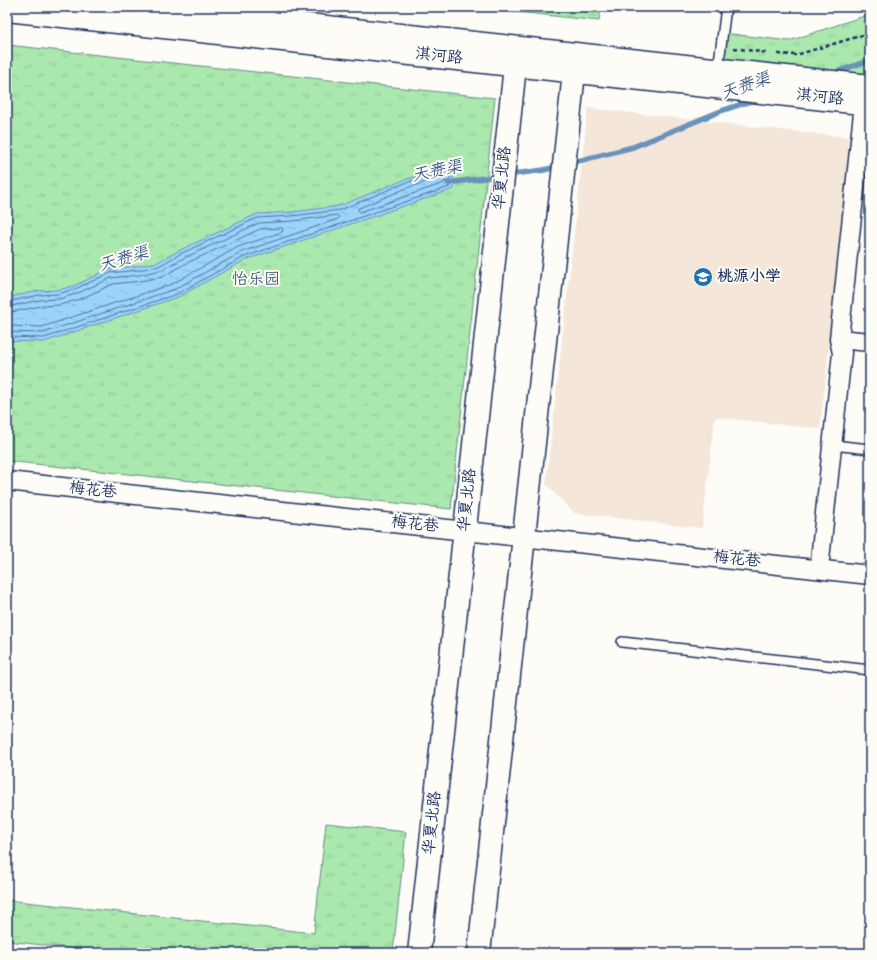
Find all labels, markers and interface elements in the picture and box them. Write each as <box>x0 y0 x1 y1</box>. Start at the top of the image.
street label: 淇河路 <box>414 43 464 71</box>
water label: 天赉渠 <box>718 68 776 108</box>
street label: 淇河路 <box>795 84 845 112</box>
street label: 华夏北路 <box>488 145 518 211</box>
water label: 天赉渠 <box>410 156 466 190</box>
water label: 天赉渠 <box>96 242 154 280</box>
school or university icon: 桃源小学 <box>692 266 714 288</box>
place label: 桃源小学 <box>717 266 781 289</box>
park label: 怡乐园 <box>232 269 280 292</box>
street label: 华夏北路 <box>453 467 483 533</box>
street label: 梅花巷 <box>68 477 118 505</box>
street label: 梅花巷 <box>390 511 440 539</box>
street label: 梅花巷 <box>712 546 762 574</box>
street label: 华夏北路 <box>418 790 448 856</box>

